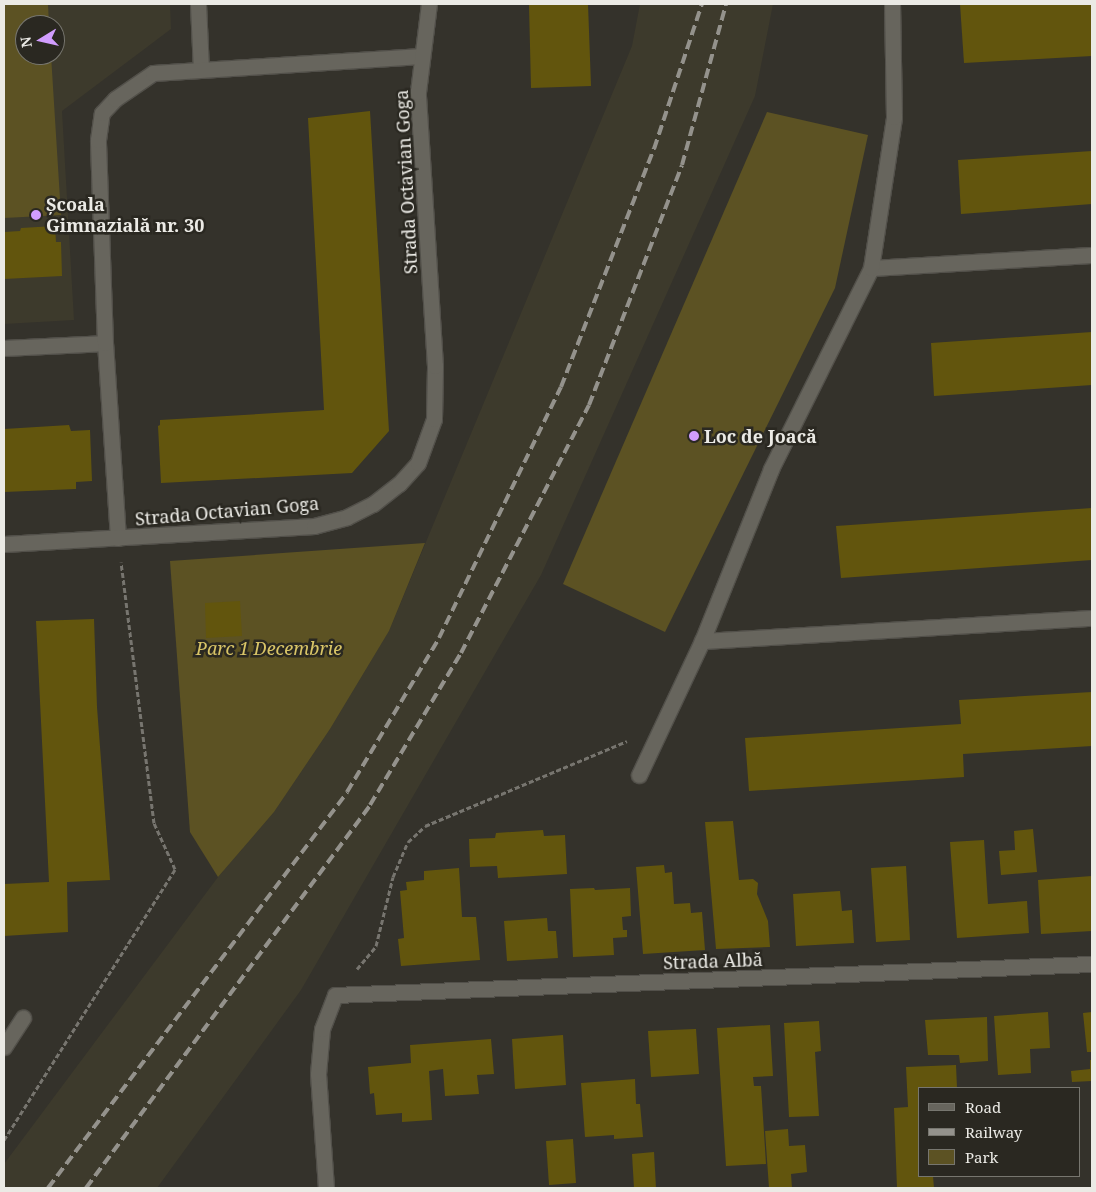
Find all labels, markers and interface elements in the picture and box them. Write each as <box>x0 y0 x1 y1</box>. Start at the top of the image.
north arrow <box>15 15 65 65</box>
text: N <box>15 35 36 49</box>
street label: Strada Octavian Goga <box>390 89 422 275</box>
place label: Școala Gimnazială nr. 30 <box>46 194 204 236</box>
marker: Școala Gimnazială nr. 30 <box>30 209 42 221</box>
place label: Loc de Joacă <box>704 425 817 447</box>
marker: Loc de Joacă <box>688 430 700 442</box>
street label: Strada Octavian Goga <box>134 492 320 530</box>
park label: Parc 1 Decembrie <box>196 637 342 659</box>
street label: Strada Albă <box>663 948 763 974</box>
legend <box>918 1087 1081 1177</box>
text: Road <box>965 1097 1001 1117</box>
text: Railway <box>965 1122 1022 1142</box>
text: Park <box>965 1147 998 1167</box>

